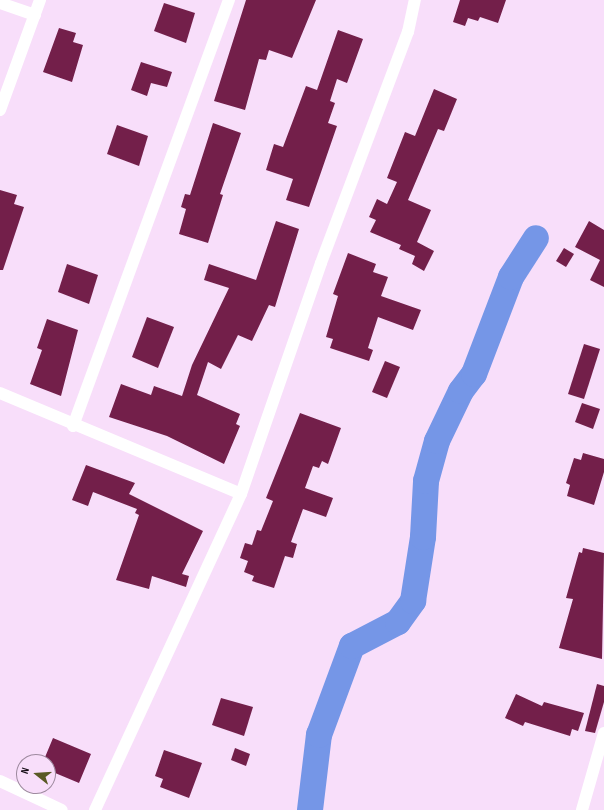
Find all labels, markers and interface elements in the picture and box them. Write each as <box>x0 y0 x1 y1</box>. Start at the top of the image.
north arrow <box>16 754 56 794</box>
text: N <box>18 766 32 775</box>

